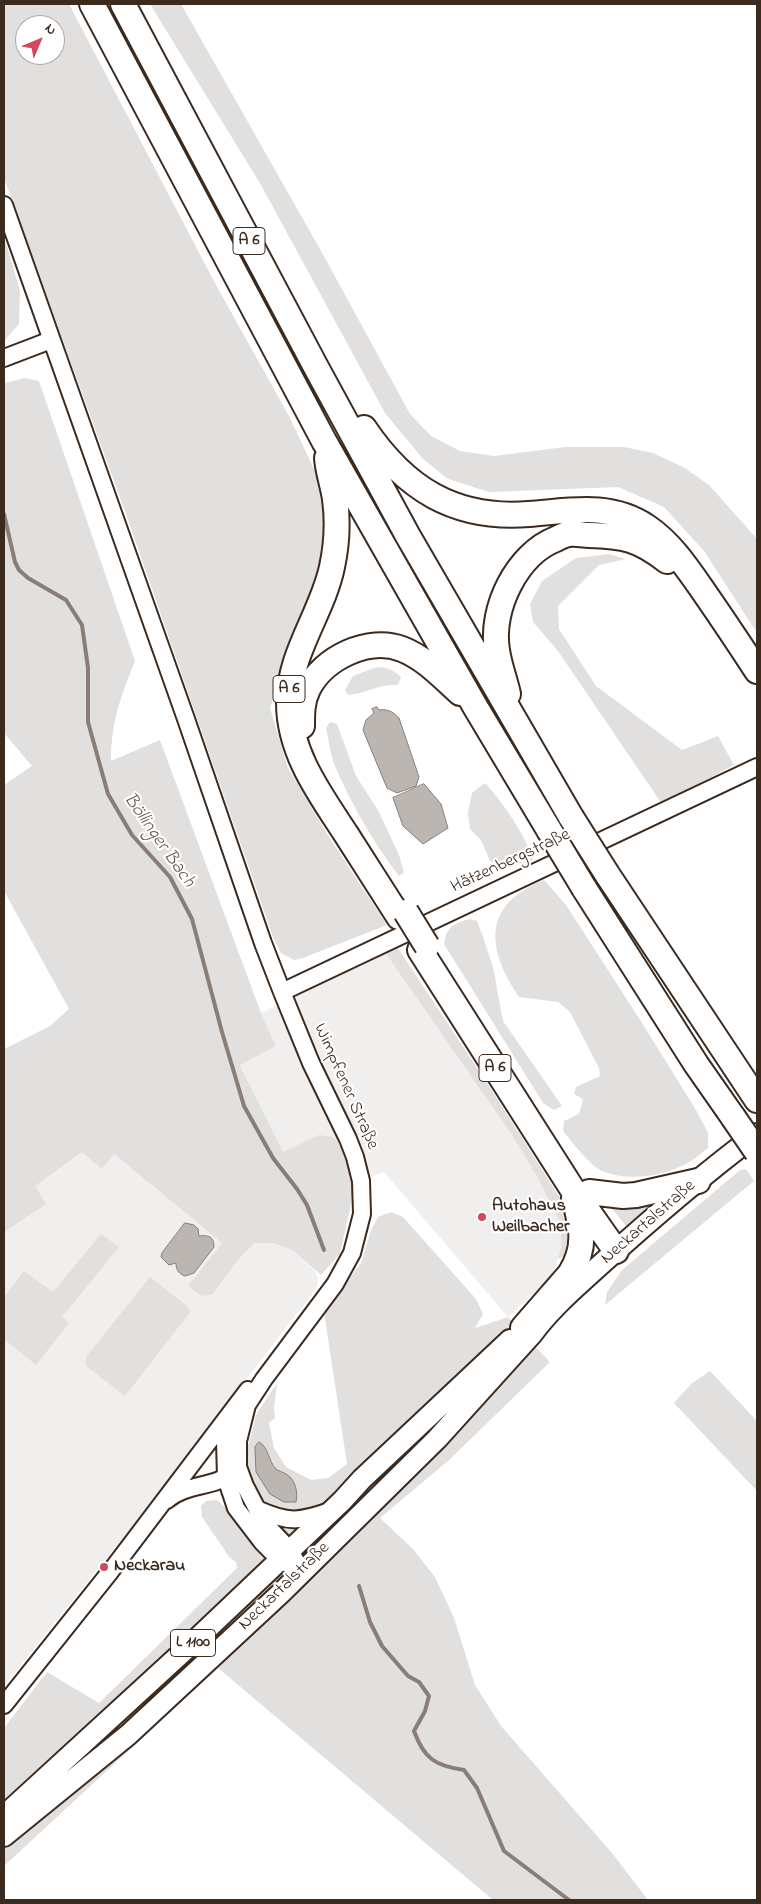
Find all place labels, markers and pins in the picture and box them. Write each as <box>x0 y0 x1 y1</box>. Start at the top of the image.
place label: Autohaus Weilbacher <box>492 1196 570 1238</box>
marker: Autohaus Weilbacher <box>476 1211 488 1223</box>
place label: Neckarau <box>114 1556 185 1578</box>
marker: Neckarau <box>98 1561 110 1573</box>

